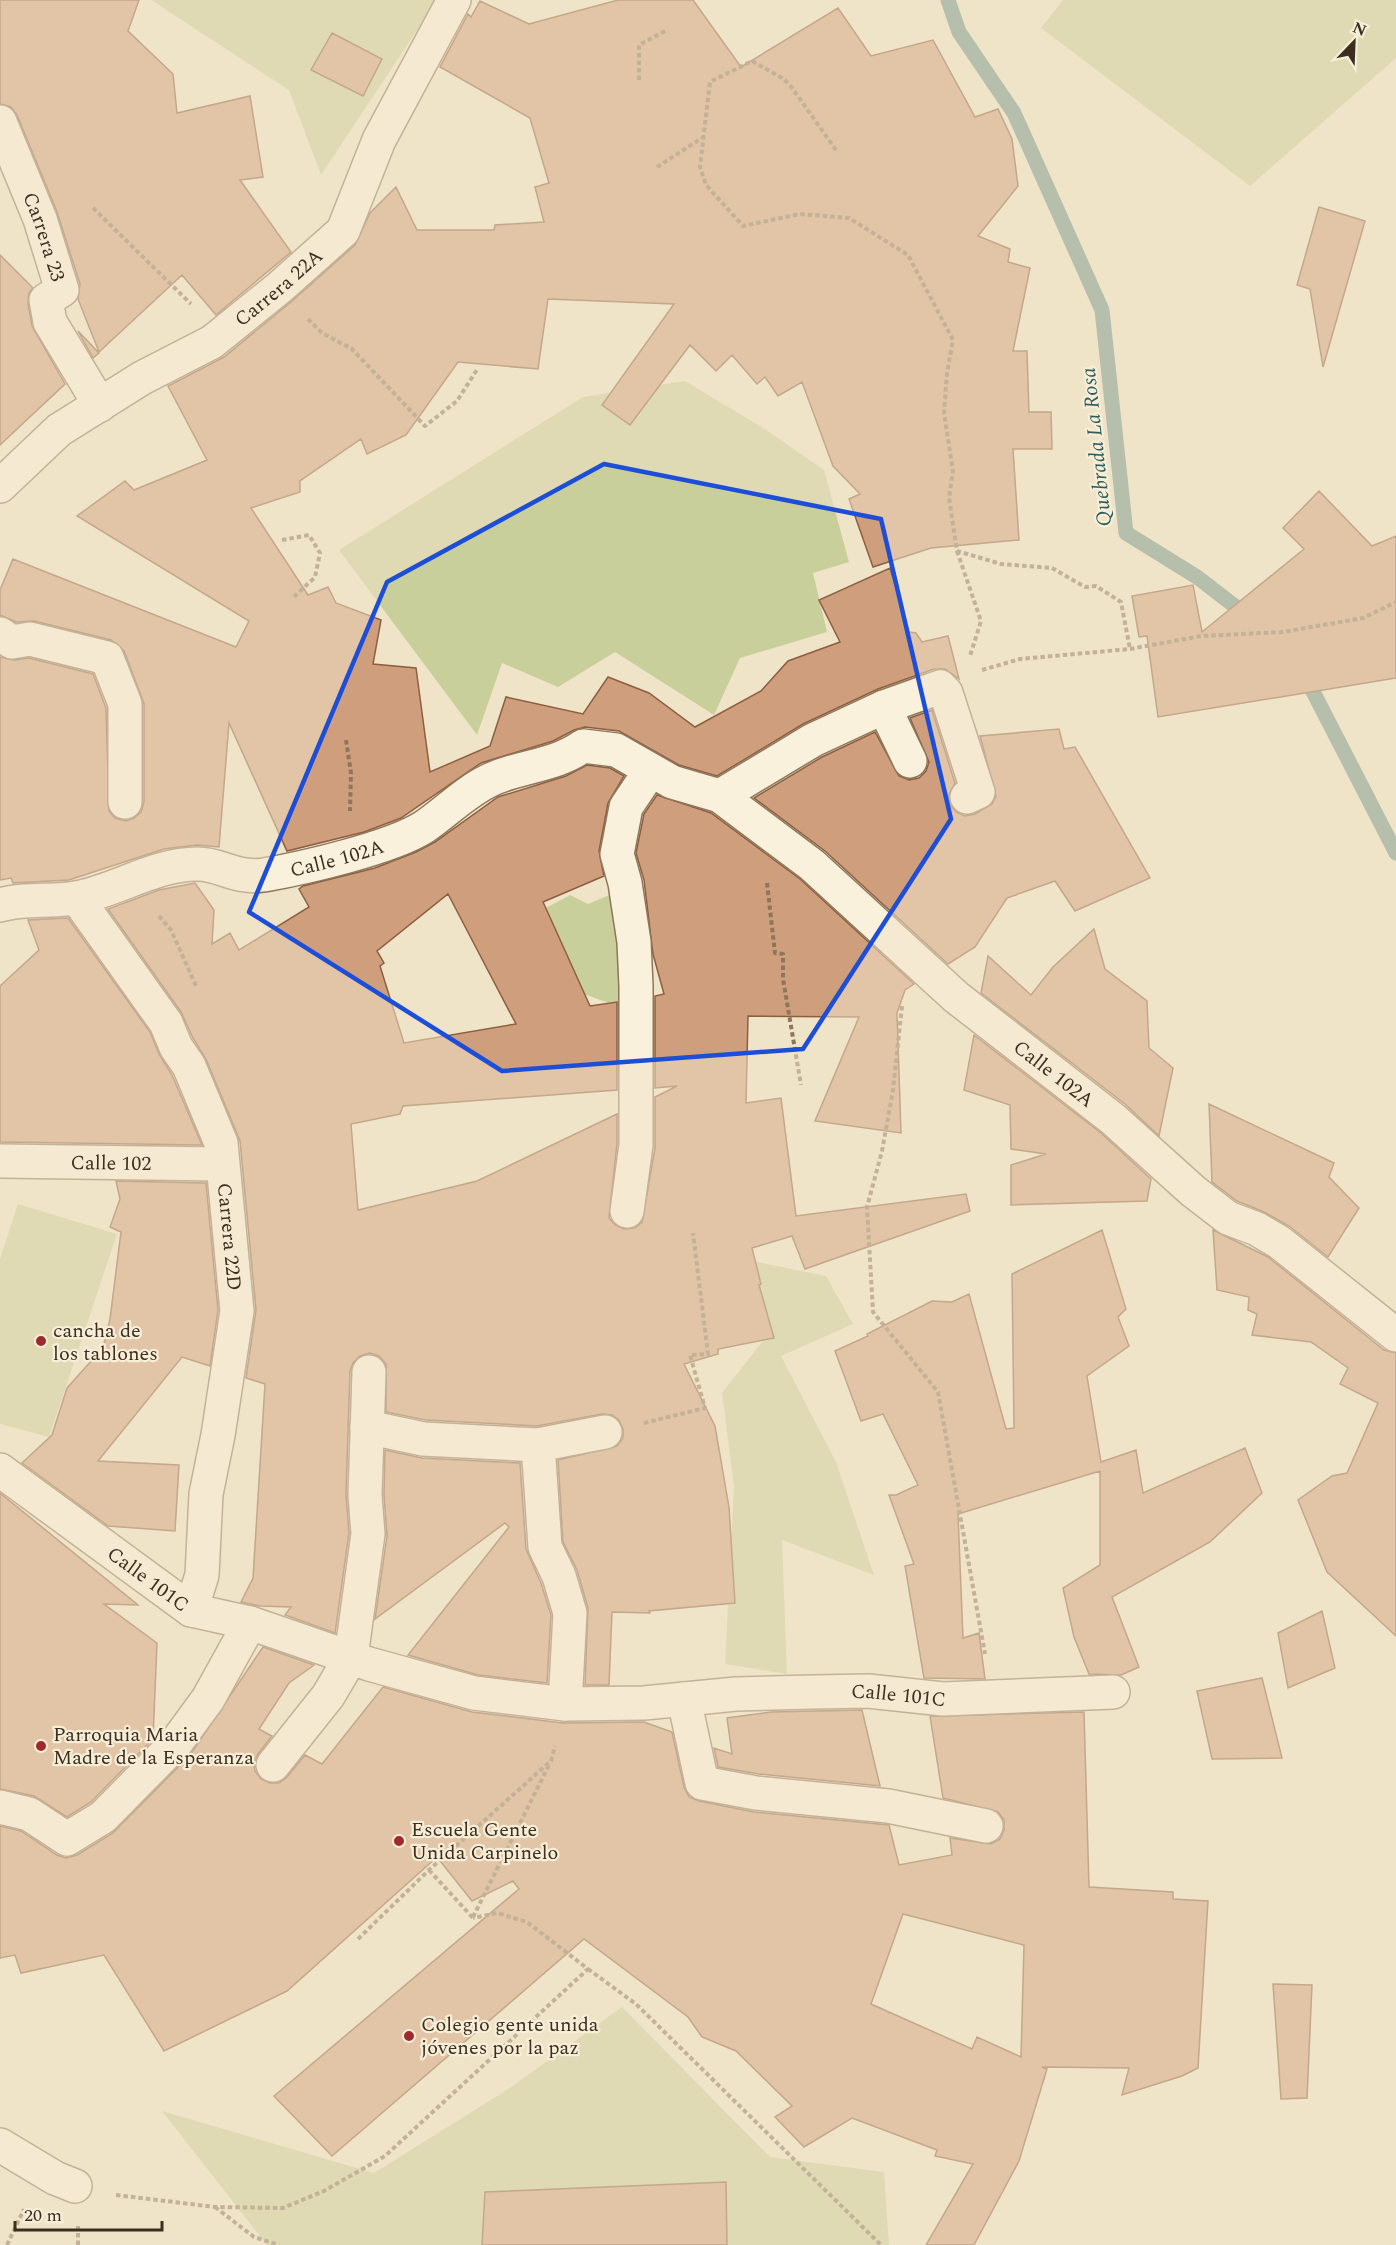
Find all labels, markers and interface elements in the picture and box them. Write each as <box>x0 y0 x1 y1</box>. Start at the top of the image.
north arrow <box>1324 12 1384 72</box>
text: N <box>1349 16 1370 43</box>
street label: Carrera 23 <box>14 187 72 285</box>
street label: Carrera 22A <box>228 242 330 334</box>
water label: Quebrada La Rosa <box>1073 365 1121 528</box>
street label: Calle 102A <box>287 832 388 886</box>
street label: Calle 102A <box>1007 1033 1101 1115</box>
street label: Calle 102 <box>70 1148 152 1179</box>
street label: Carrera 22D <box>209 1181 249 1292</box>
place label: cancha de los tablones <box>53 1316 158 1369</box>
marker: cancha de los tablones <box>34 1334 48 1348</box>
street label: Calle 101C <box>101 1539 195 1620</box>
street label: Calle 101C <box>851 1677 947 1715</box>
place label: Parroquia Maria Madre de la Esperanza <box>53 1720 254 1773</box>
marker: Parroquia Maria Madre de la Esperanza <box>34 1739 48 1753</box>
place label: Escuela Gente Unida Carpinelo <box>411 1815 558 1868</box>
marker: Escuela Gente Unida Carpinelo <box>392 1834 406 1848</box>
place label: Colegio gente unida jóvenes por la paz <box>421 2010 599 2063</box>
marker: Colegio gente unida jóvenes por la paz <box>402 2029 416 2043</box>
scale bar <box>15 2194 162 2232</box>
text: 20 m <box>24 2202 62 2229</box>

